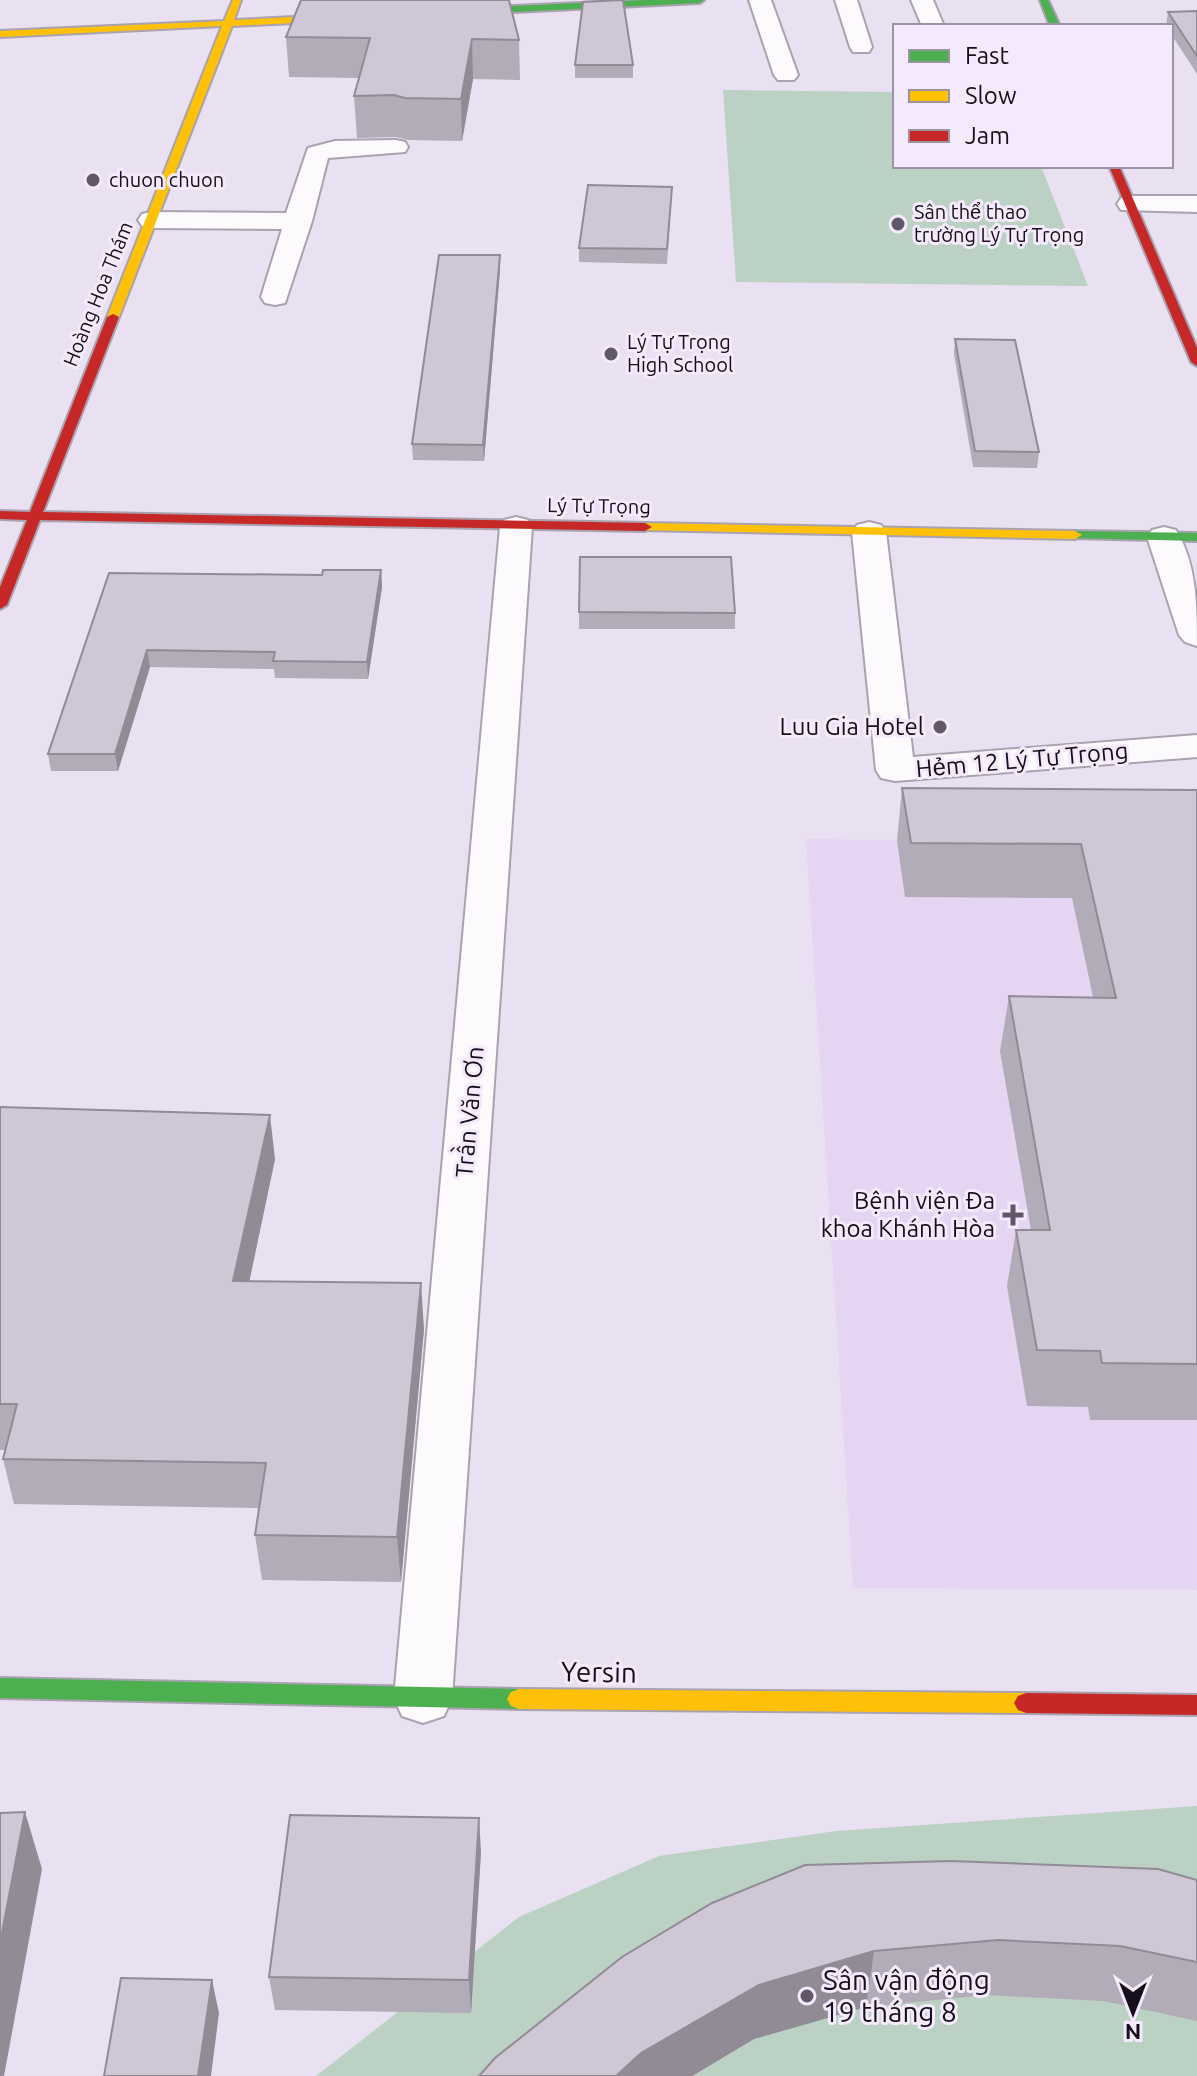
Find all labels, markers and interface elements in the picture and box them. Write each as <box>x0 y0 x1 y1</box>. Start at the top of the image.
legend <box>893 24 1173 168</box>
text: Fast <box>965 42 1009 69</box>
text: Slow <box>965 82 1017 109</box>
text: Jam <box>965 122 1010 149</box>
place label: chuon chuon <box>109 168 224 191</box>
marker: chuon chuon <box>84 171 102 189</box>
place label: Sân thể thao trường Lý Tự Trọng <box>914 200 1084 246</box>
marker: Sân thể thao trường Lý Tự Trọng <box>889 215 907 233</box>
street label: Hoàng Hoa Thám <box>58 218 137 370</box>
place label: Lý Tự Trọng High School <box>627 330 733 376</box>
marker: Lý Tự Trọng High School <box>602 345 620 363</box>
street label: Lý Tự Trọng <box>547 493 651 518</box>
place label: Luu Gia Hotel <box>780 713 924 740</box>
marker: Luu Gia Hotel <box>931 718 949 736</box>
street label: Hẻm 12 Lý Tự Trọng <box>915 737 1129 782</box>
street label: Trần Văn Ơn <box>446 1045 489 1179</box>
place label: Bệnh viện Đa khoa Khánh Hòa <box>821 1187 995 1242</box>
marker: Bệnh viện Đa khoa Khánh Hòa <box>1002 1204 1024 1226</box>
street label: Yersin <box>561 1655 637 1688</box>
place label: Sân vận động 19 tháng 8 <box>823 1964 990 2027</box>
north arrow <box>1093 1972 1173 2052</box>
marker: Sân vận động 19 tháng 8 <box>798 1987 816 2005</box>
text: N <box>1125 2020 1141 2045</box>

